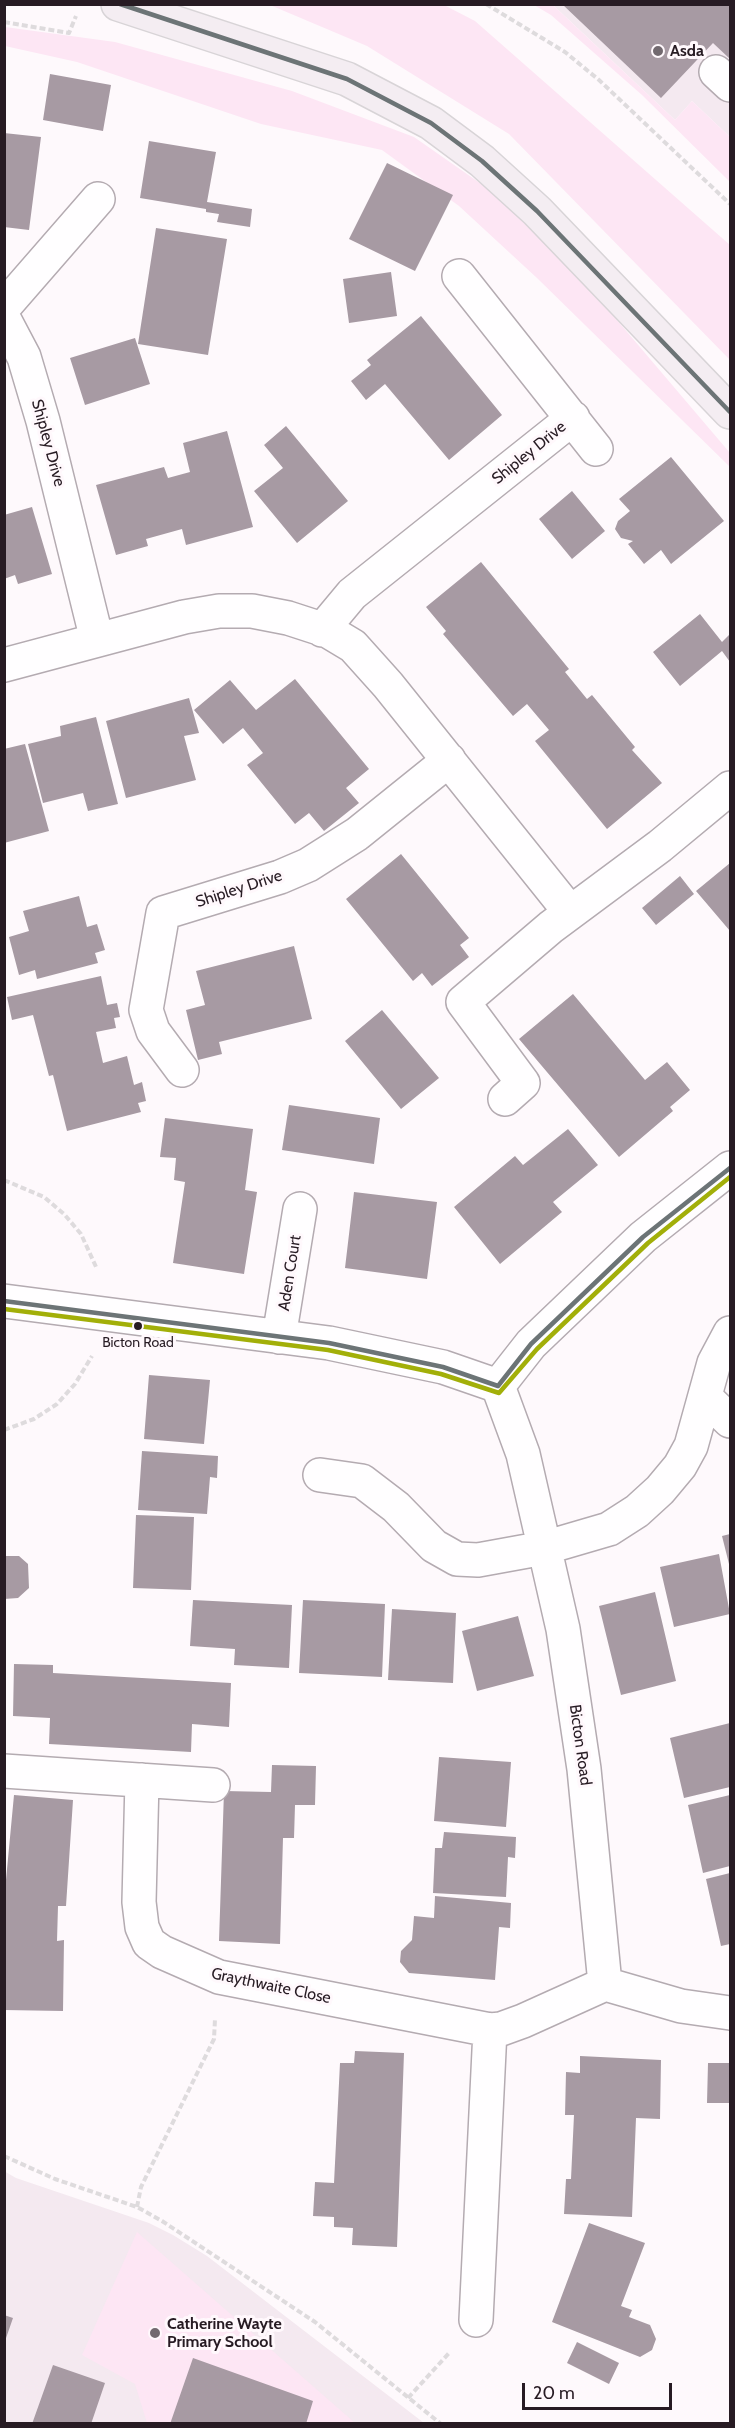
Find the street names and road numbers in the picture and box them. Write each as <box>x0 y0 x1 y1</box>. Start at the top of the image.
street label: Shipley Drive <box>27 397 69 489</box>
street label: Shipley Drive <box>488 417 570 489</box>
street label: Shipley Drive <box>193 866 285 912</box>
street label: Aden Court <box>275 1234 305 1312</box>
street label: Bicton Road <box>565 1703 595 1787</box>
street label: Graythwaite Close <box>209 1964 333 2008</box>

